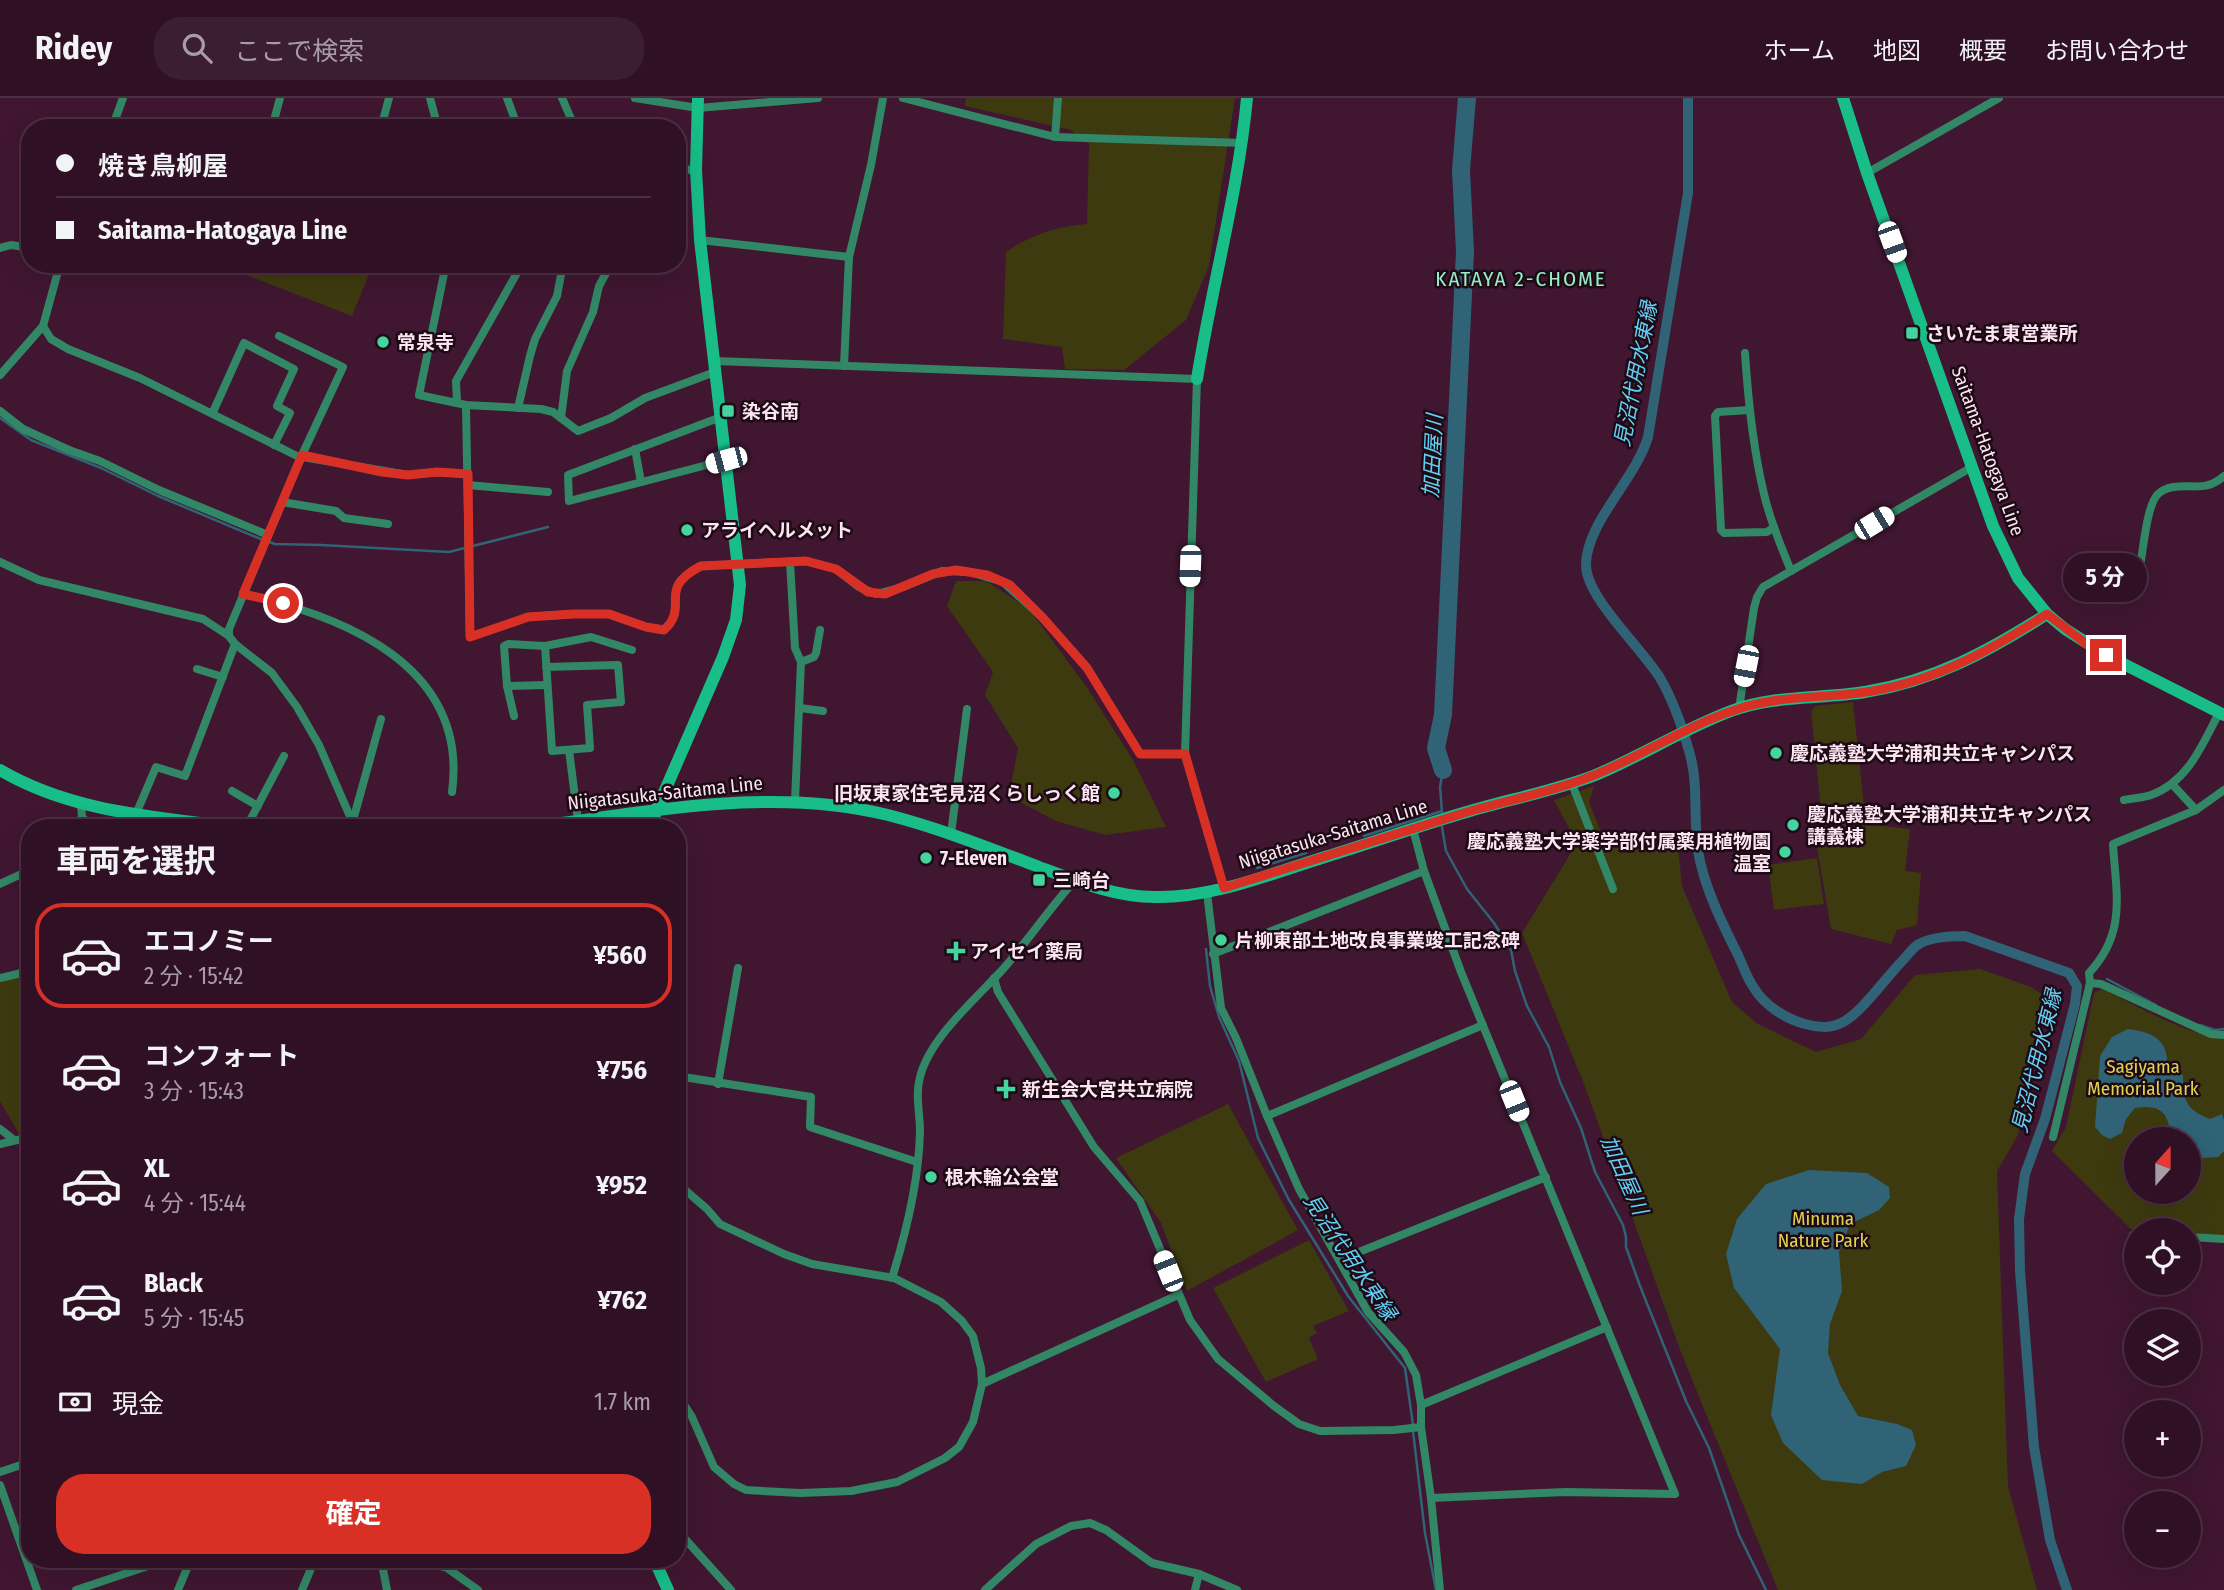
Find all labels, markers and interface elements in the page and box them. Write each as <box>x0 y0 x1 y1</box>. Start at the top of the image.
search box <box>154 17 644 80</box>
text: Ridey <box>35 28 112 68</box>
icon: search <box>178 29 216 67</box>
text: ここで検索 <box>234 36 364 67</box>
text: ホーム <box>1764 37 1835 65</box>
text: 地図 <box>1873 37 1921 65</box>
text: 概要 <box>1959 37 2007 65</box>
text: お問い合わせ <box>2045 37 2189 65</box>
text: 焼き鳥柳屋 <box>98 151 228 182</box>
text: Saitama-Hatogaya Line <box>98 215 347 246</box>
car <box>1875 219 1910 265</box>
district label: KATAYA 2-CHOME <box>1435 266 1607 292</box>
water label: 見沼代用水東縁 <box>1609 297 1663 449</box>
place label: さいたま東営業所 <box>1926 322 2077 345</box>
marker: さいたま東営業所 <box>1904 325 1920 341</box>
place label: 常泉寺 <box>397 331 454 354</box>
marker: 常泉寺 <box>375 334 391 350</box>
street label: Saitama-Hatogaya Line <box>1947 363 2029 539</box>
place label: 染谷南 <box>742 400 799 423</box>
marker: 染谷南 <box>720 403 736 419</box>
water label: 加田屋川 <box>1418 411 1448 499</box>
car <box>703 444 750 476</box>
car <box>1851 503 1898 543</box>
place label: アライヘルメット <box>701 519 853 542</box>
marker: アライヘルメット <box>679 522 695 538</box>
car <box>1179 545 1202 587</box>
callout: 5 分 <box>2064 554 2148 602</box>
text: 5 分 <box>2085 563 2125 591</box>
route start <box>267 587 299 619</box>
route end <box>2090 639 2122 671</box>
car <box>1732 643 1761 689</box>
place label: 慶応義塾大学浦和共立キャンパス <box>1790 742 2075 765</box>
marker: 慶応義塾大学浦和共立キャンパス <box>1768 745 1784 761</box>
street label: Niigatasuka-Saitama Line <box>566 771 764 815</box>
place label: 旧坂東家住宅見沼くらしっく館 <box>834 782 1100 805</box>
marker: 旧坂東家住宅見沼くらしっく館 <box>1106 785 1122 801</box>
street label: Niigatasuka-Saitama Line <box>1236 794 1430 874</box>
place label: 慶応義塾大学浦和共立キャンパス 講義棟 <box>1807 803 2092 848</box>
marker: 慶応義塾大学浦和共立キャンパス 講義棟 <box>1785 817 1801 833</box>
place label: 慶応義塾大学薬学部付属薬用植物園 温室 <box>1467 830 1771 875</box>
text: 車両を選択 <box>56 842 216 880</box>
marker: 慶応義塾大学薬学部付属薬用植物園 温室 <box>1777 844 1793 860</box>
place label: 7-Eleven <box>940 847 1007 870</box>
marker: 7-Eleven <box>918 850 934 866</box>
place label: 三崎台 <box>1053 869 1110 892</box>
marker: 三崎台 <box>1031 872 1047 888</box>
icon: car <box>60 924 123 987</box>
text: エコノミー <box>144 926 274 957</box>
place label: 片柳東部土地改良事業竣工記念碑 <box>1235 929 1520 952</box>
marker: 片柳東部土地改良事業竣工記念碑 <box>1213 932 1229 948</box>
text: ¥560 <box>593 940 647 971</box>
place label: アイセイ薬局 <box>970 940 1083 963</box>
marker: アイセイ薬局 <box>948 943 964 959</box>
text: 2 分 · 15:42 <box>144 962 244 990</box>
water label: 見沼代用水東縁 <box>2007 985 2068 1135</box>
icon: car <box>60 1039 123 1102</box>
text: コンフォート <box>144 1041 299 1072</box>
text: ¥756 <box>596 1055 647 1086</box>
park label: Sagiyama Memorial Park <box>2087 1055 2199 1100</box>
text: 3 分 · 15:43 <box>144 1077 244 1105</box>
place label: 新生会大宮共立病院 <box>1022 1078 1193 1101</box>
car <box>1497 1078 1532 1124</box>
marker: 新生会大宮共立病院 <box>996 1079 1016 1099</box>
north arrow <box>2124 1127 2202 1204</box>
map controls <box>2124 1127 2201 1568</box>
water label: 加田屋川 <box>1595 1131 1654 1220</box>
text: XL <box>144 1153 170 1184</box>
icon: car <box>60 1154 123 1217</box>
place label: 根木輪公会堂 <box>945 1166 1059 1189</box>
marker: 根木輪公会堂 <box>923 1169 939 1185</box>
text: ¥952 <box>596 1170 647 1201</box>
text: 4 分 · 15:44 <box>144 1189 246 1217</box>
water label: 見沼代用水東縁 <box>1298 1189 1403 1327</box>
park label: Minuma Nature Park <box>1778 1207 1868 1252</box>
button: locate <box>2124 1218 2201 1295</box>
car <box>1151 1248 1186 1294</box>
text: Black <box>144 1268 203 1299</box>
icon: car <box>60 1269 123 1332</box>
text: ¥762 <box>598 1285 647 1316</box>
text: 5 分 · 15:45 <box>144 1304 244 1332</box>
button: layers <box>2124 1309 2201 1386</box>
icon: cash <box>56 1383 94 1421</box>
text: 1.7 km <box>594 1388 651 1416</box>
text: 現金 <box>112 1389 164 1420</box>
button: + <box>2124 1400 2201 1477</box>
button: 確定 <box>56 1474 651 1554</box>
button: − <box>2124 1491 2201 1568</box>

